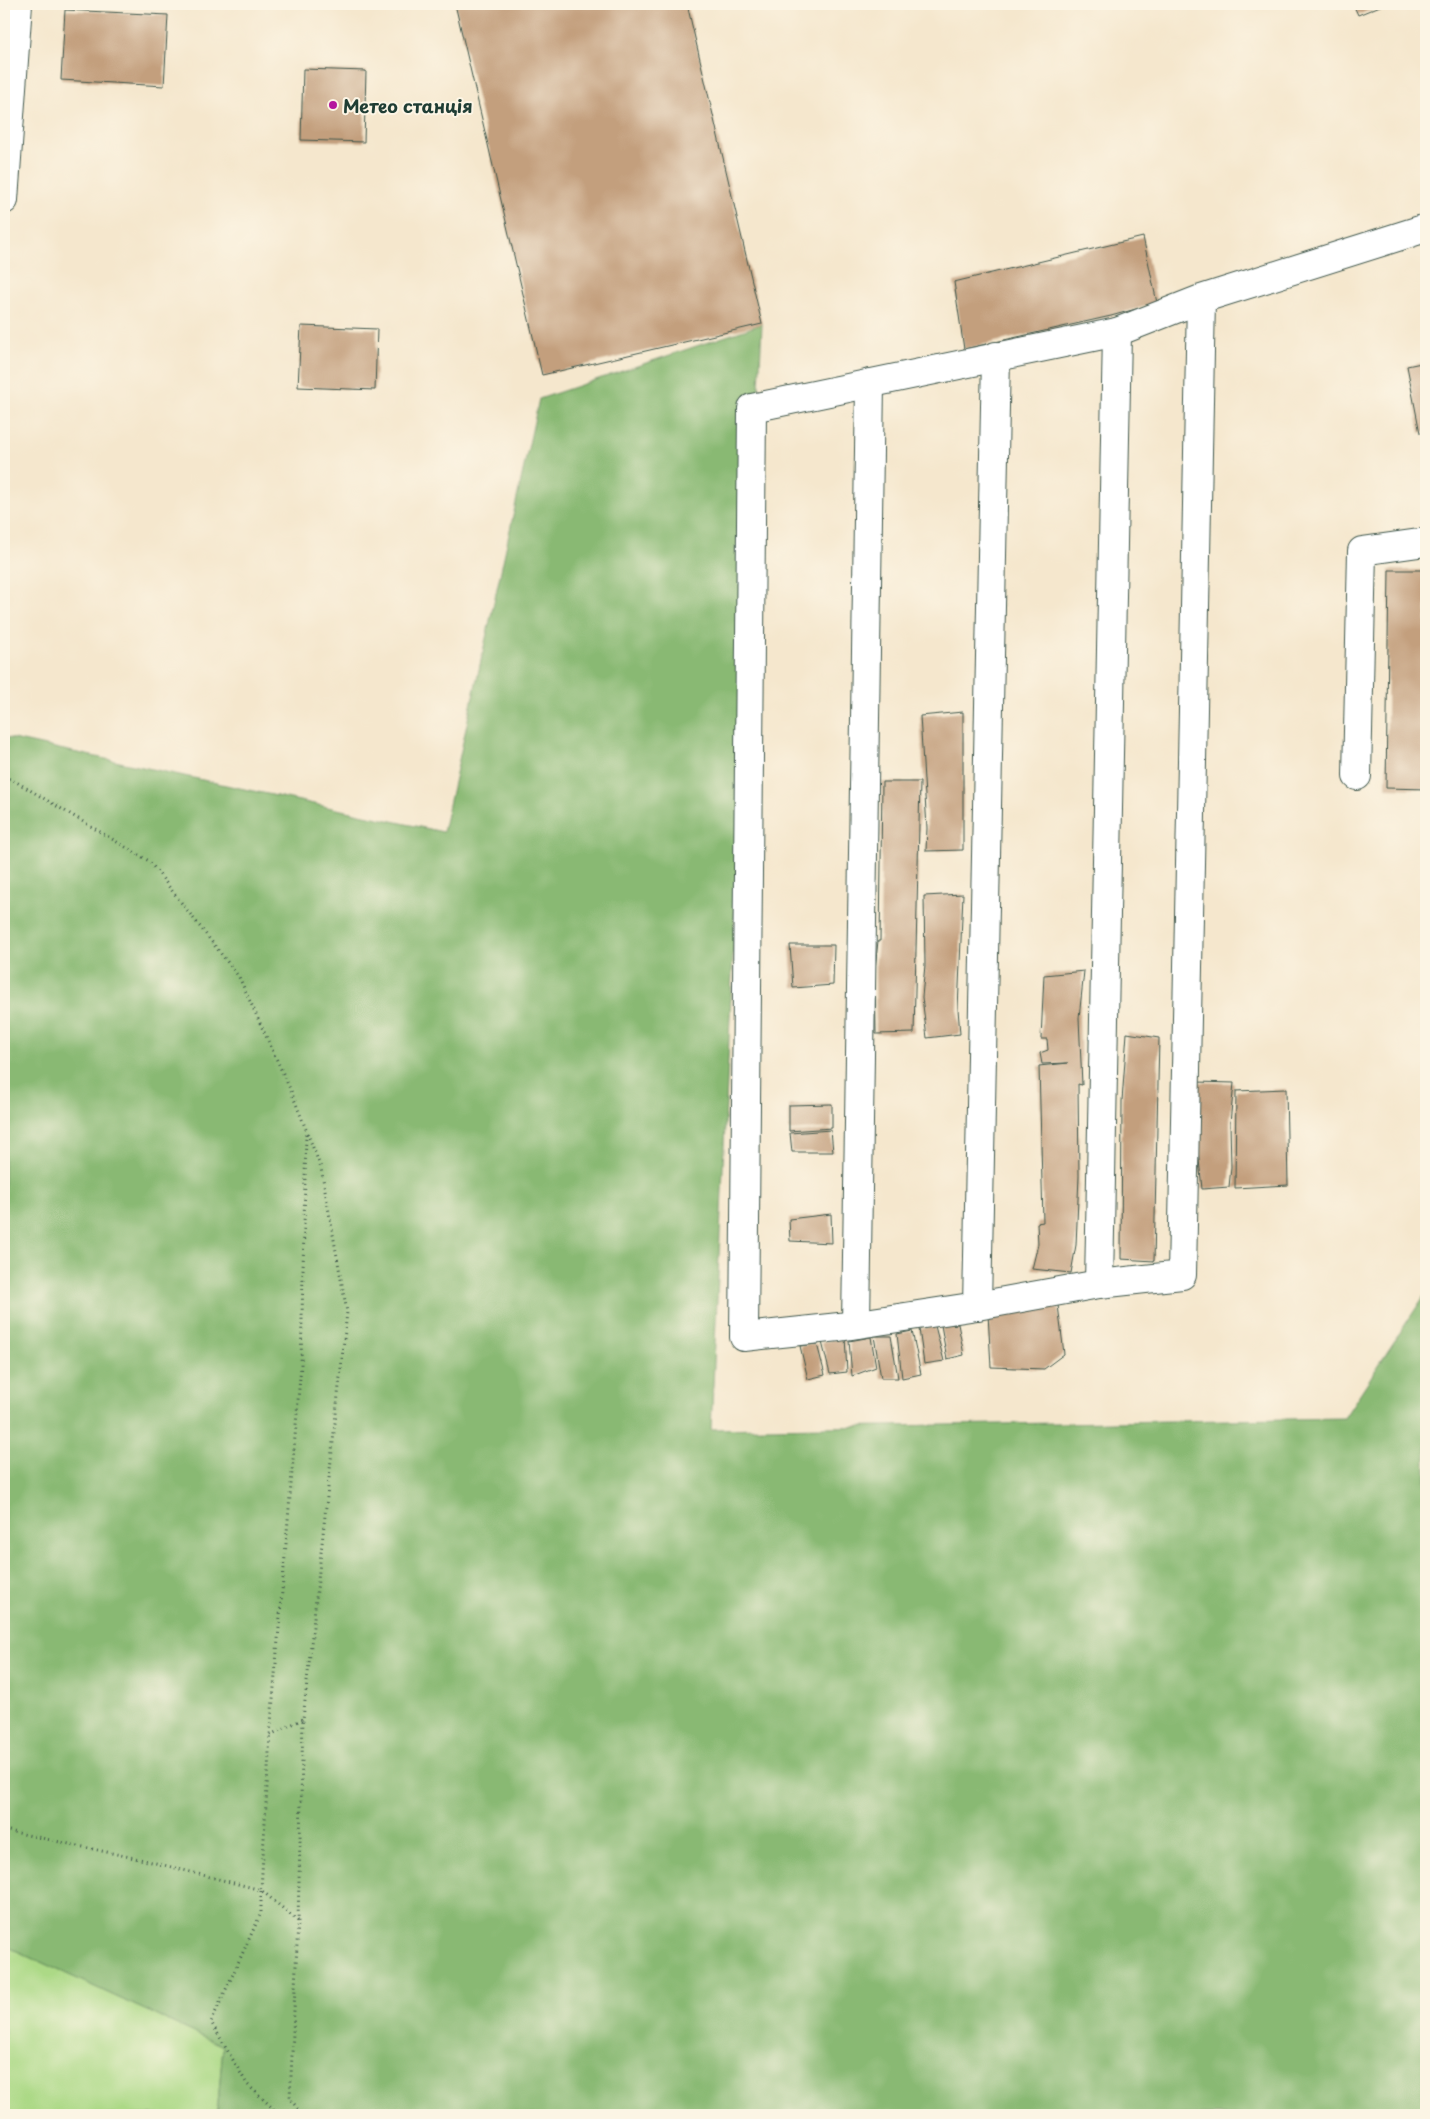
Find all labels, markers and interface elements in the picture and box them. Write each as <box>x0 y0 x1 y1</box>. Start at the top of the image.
place label: Метео станція <box>343 92 473 119</box>
marker: Метео станція <box>327 99 339 111</box>

